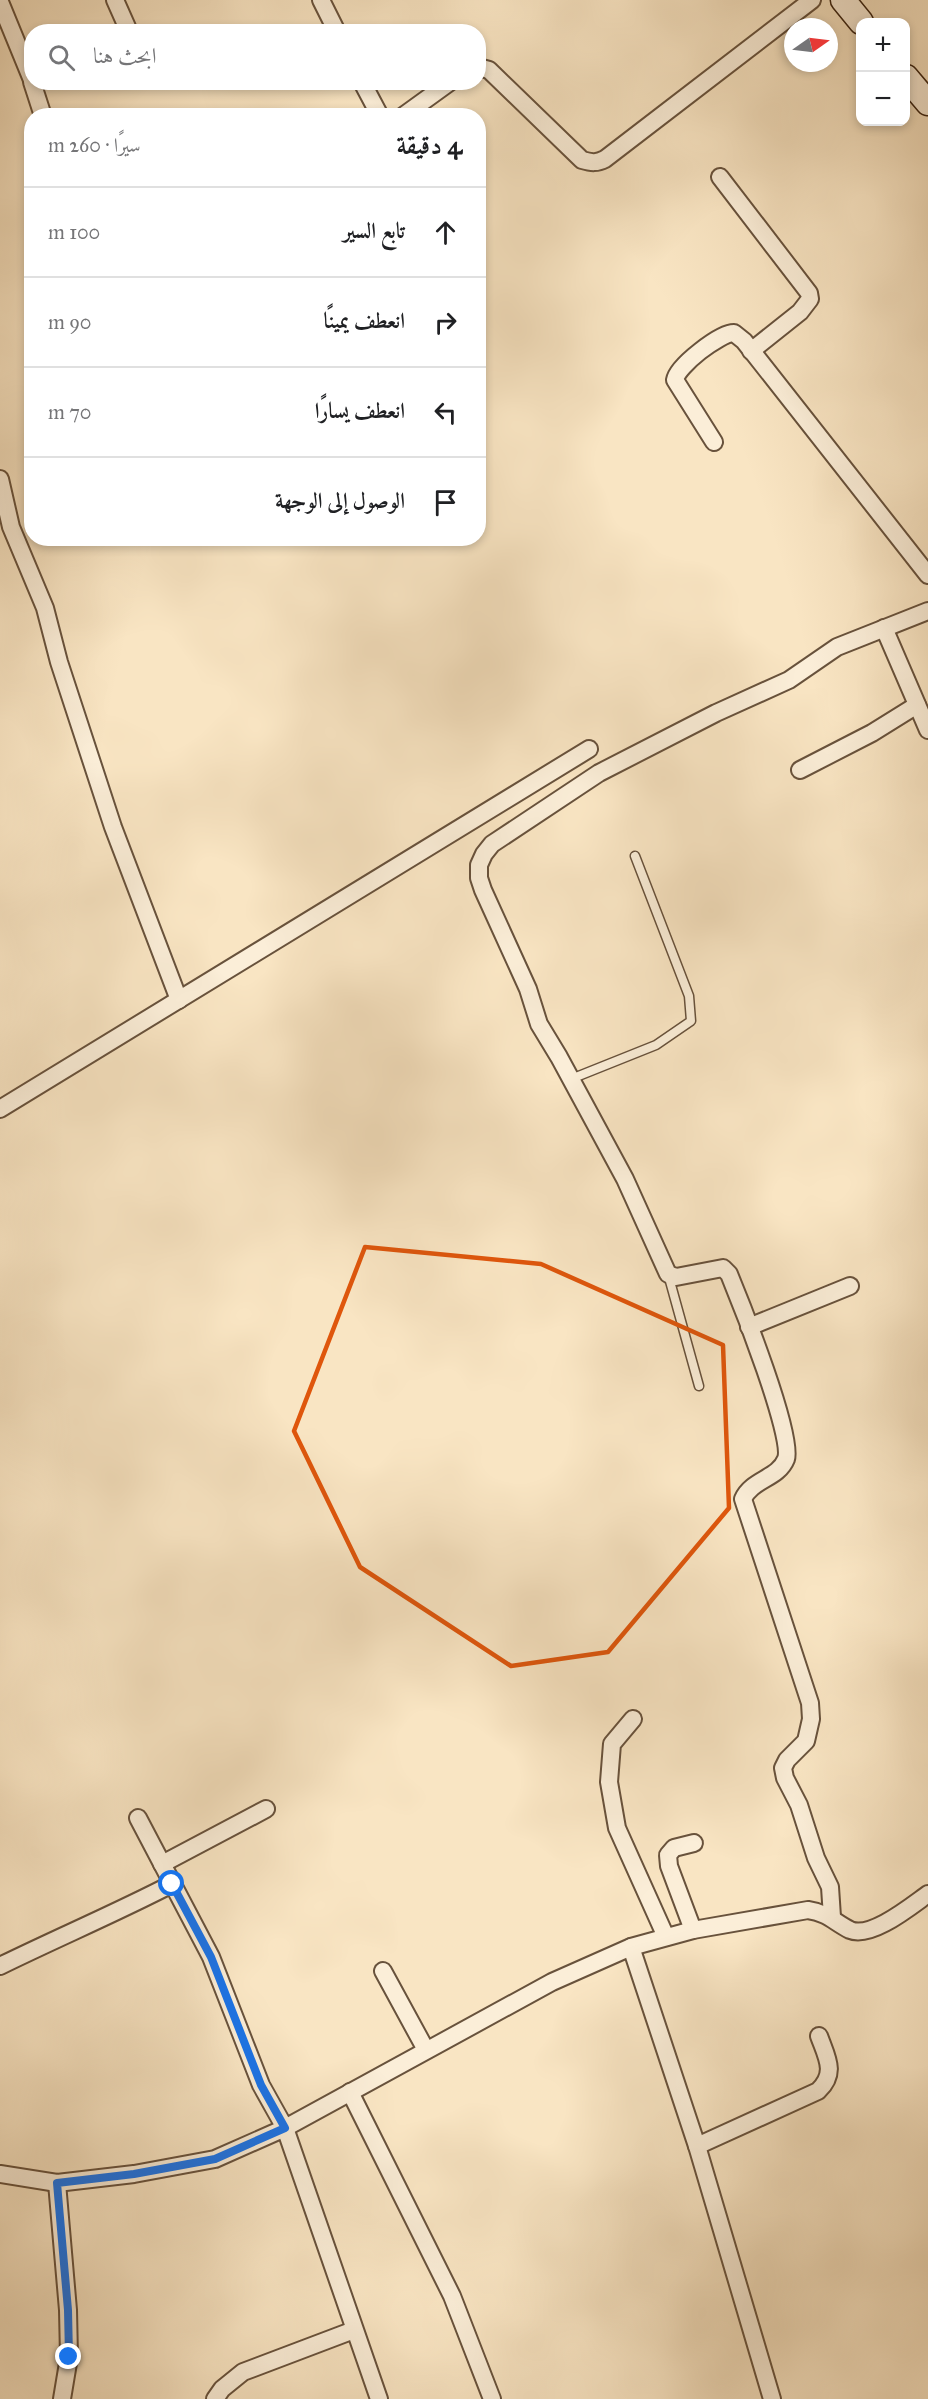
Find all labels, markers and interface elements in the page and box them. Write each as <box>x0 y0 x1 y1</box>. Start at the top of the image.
north arrow <box>784 18 838 72</box>
map controls <box>856 18 910 126</box>
button: + <box>856 18 910 72</box>
search box <box>24 24 486 90</box>
icon: search <box>45 41 78 74</box>
text: ابحث هنا <box>93 42 156 69</box>
button: − <box>856 72 910 126</box>
text: 4 دقيقة <box>397 129 462 161</box>
text: سيرًا · 260 m <box>48 133 141 157</box>
icon: ahead <box>429 216 462 249</box>
text: تابع السير <box>343 217 405 244</box>
text: 100 m <box>48 220 100 244</box>
icon: right <box>429 306 462 339</box>
text: انعطف يمينًا <box>324 307 405 334</box>
text: 90 m <box>48 310 92 334</box>
icon: left <box>429 396 462 429</box>
text: انعطف يسارًا <box>315 397 405 424</box>
text: 70 m <box>48 400 91 424</box>
icon: arrive <box>429 486 462 519</box>
text: الوصول إلى الوجهة <box>275 487 405 514</box>
route start <box>158 1870 184 1896</box>
route end <box>55 2343 81 2369</box>

